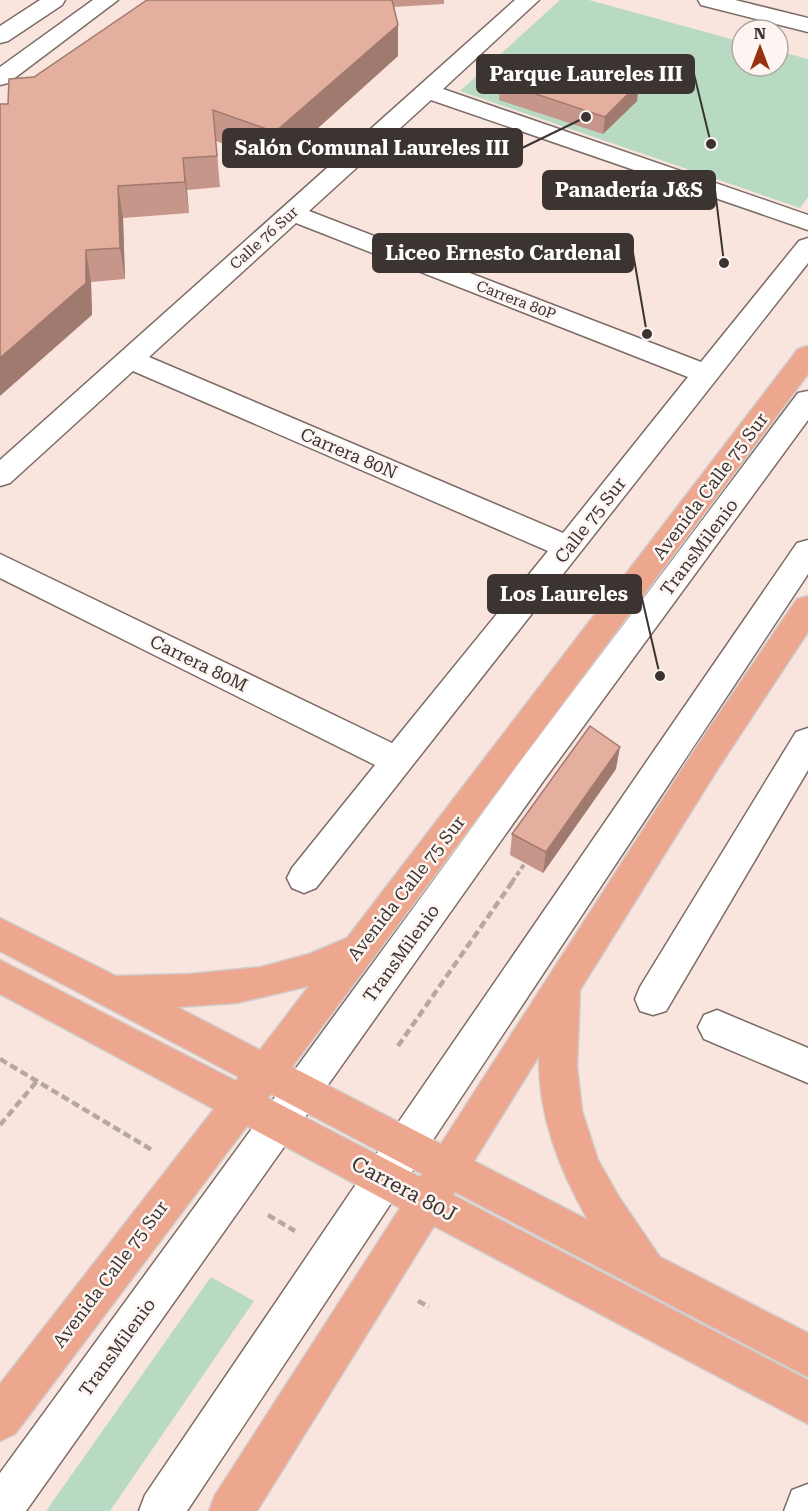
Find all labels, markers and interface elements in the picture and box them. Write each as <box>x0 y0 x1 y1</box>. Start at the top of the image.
north arrow <box>730 18 790 78</box>
text: N <box>754 24 766 43</box>
callout: Parque Laureles III <box>477 55 694 93</box>
text: Parque Laureles III <box>489 62 683 86</box>
callout: Salón Comunal Laureles III <box>223 129 522 167</box>
text: Salón Comunal Laureles III <box>235 136 509 160</box>
callout: Panadería J&S <box>543 171 715 209</box>
text: Panadería J&S <box>555 178 703 202</box>
street label: Calle 76 Sur <box>226 203 302 273</box>
callout: Liceo Ernesto Cardenal <box>373 234 633 272</box>
text: Liceo Ernesto Cardenal <box>385 241 621 265</box>
street label: Carrera 80P <box>474 277 559 324</box>
street label: Avenida Calle 75 Sur <box>648 409 772 563</box>
street label: Carrera 80N <box>297 423 401 483</box>
street label: Calle 75 Sur <box>550 473 630 567</box>
street label: TransMilenio <box>656 494 742 600</box>
callout: Los Laureles <box>488 575 641 613</box>
text: Los Laureles <box>500 582 628 606</box>
street label: Carrera 80M <box>147 630 251 696</box>
street label: Avenida Calle 75 Sur <box>343 811 469 965</box>
street label: TransMilenio <box>358 900 444 1006</box>
street label: Carrera 80J <box>347 1151 461 1227</box>
street label: Avenida Calle 75 Sur <box>48 1197 172 1351</box>
street label: TransMilenio <box>74 1294 160 1400</box>

